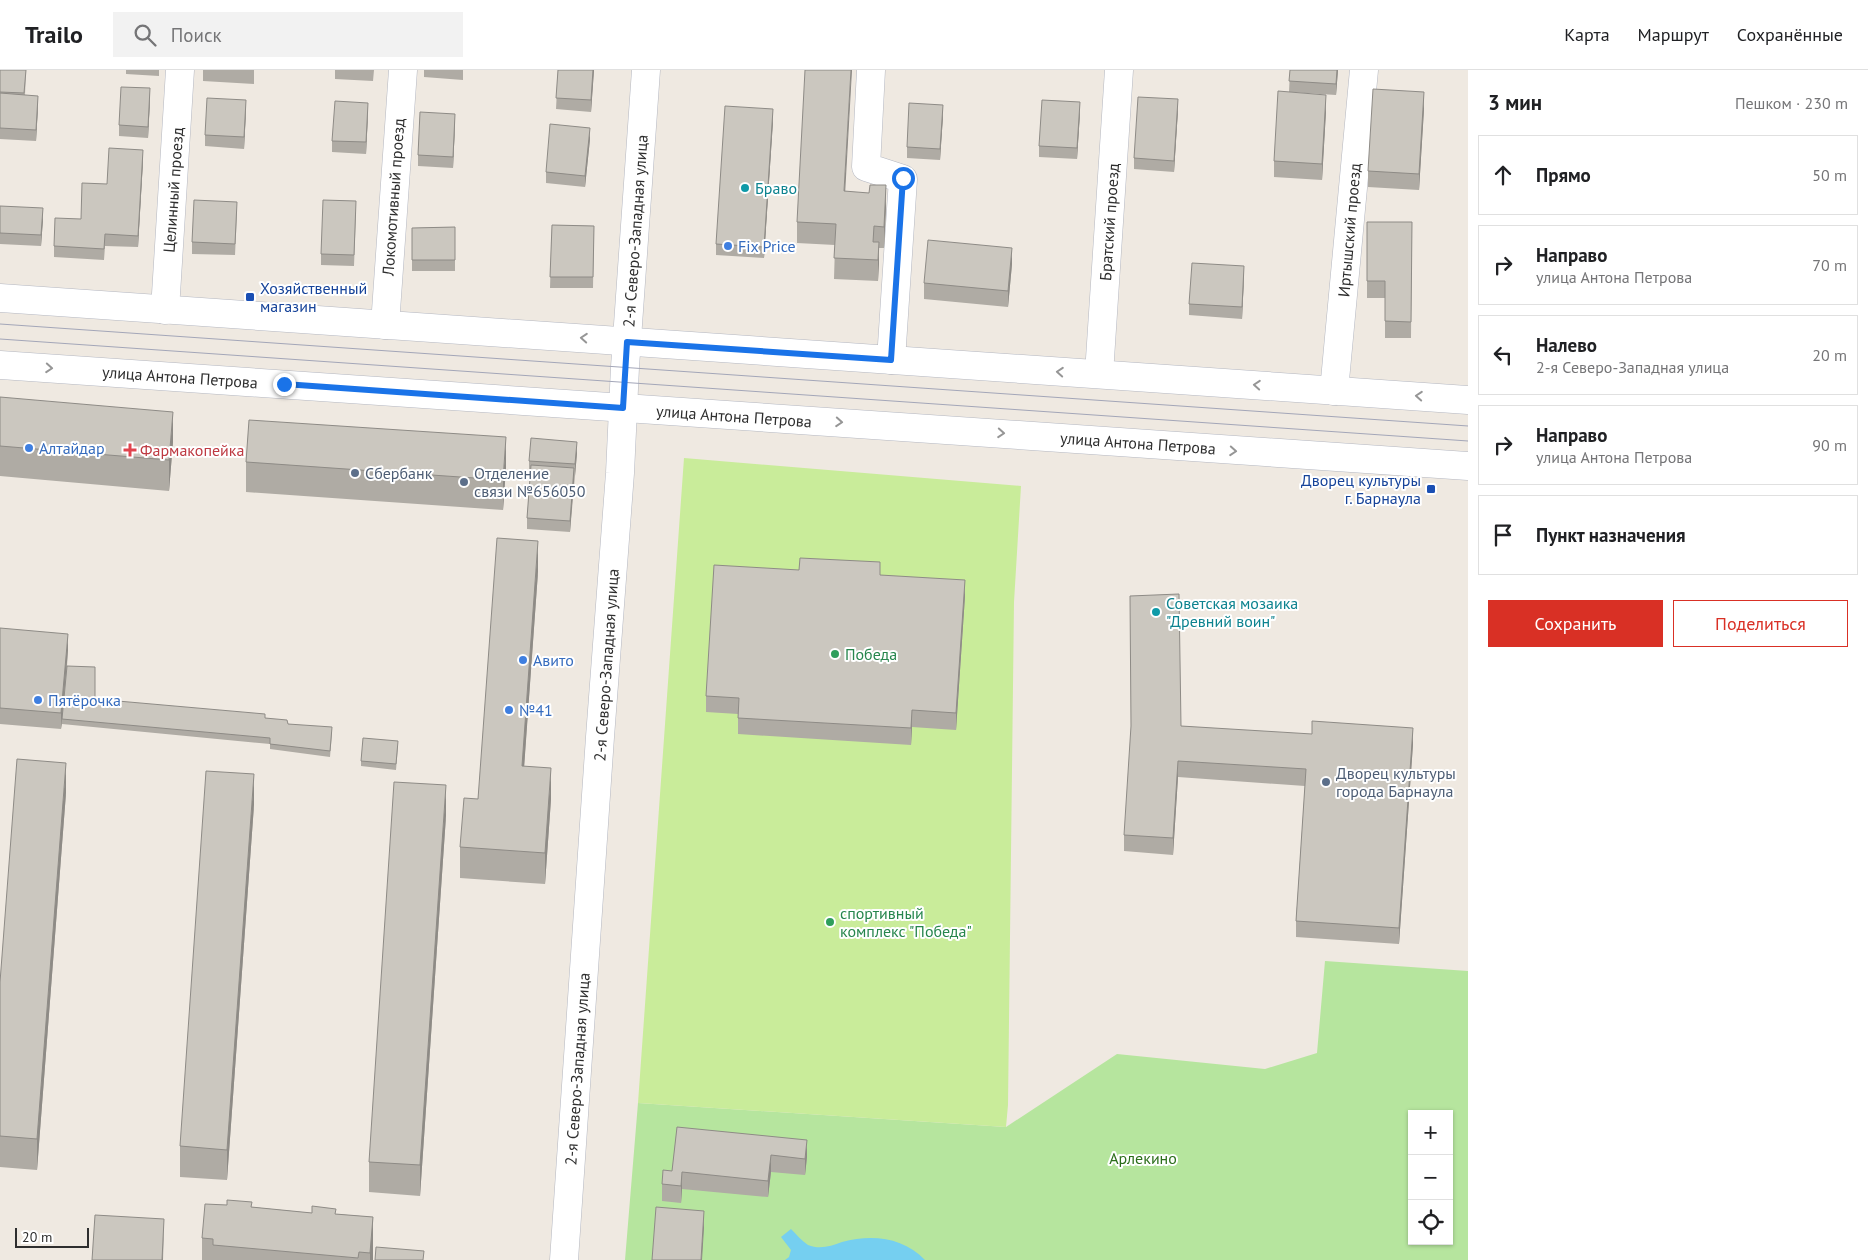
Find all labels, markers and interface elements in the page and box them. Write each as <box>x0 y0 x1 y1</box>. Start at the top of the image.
search box <box>113 12 463 57</box>
text: Trailo <box>25 19 83 50</box>
icon: search <box>131 21 159 49</box>
text: Поиск <box>171 23 222 47</box>
text: Карта <box>1564 23 1610 46</box>
text: Маршрут <box>1638 23 1709 46</box>
text: Сохранённые <box>1737 23 1843 46</box>
text: 3 мин <box>1488 89 1542 116</box>
text: Пешком · 230 m <box>1735 93 1848 113</box>
street label: Локомотивный проезд <box>377 117 409 278</box>
street label: Целинный проезд <box>159 126 187 253</box>
street label: 2-я Северо-Западная улица <box>618 134 652 328</box>
icon: ahead <box>1489 161 1517 189</box>
street label: Братский проезд <box>1095 162 1123 281</box>
street label: Иртышский проезд <box>1333 162 1365 298</box>
text: Прямо <box>1536 163 1591 187</box>
text: 50 m <box>1812 165 1847 185</box>
route start <box>892 167 915 190</box>
place label: Браво <box>755 178 797 198</box>
marker: Браво <box>739 182 751 194</box>
place label: Fix Price <box>738 236 796 256</box>
marker: Fix Price <box>722 240 734 252</box>
text: Направо <box>1536 243 1607 267</box>
icon: right <box>1489 251 1517 279</box>
text: 70 m <box>1812 255 1847 275</box>
text: улица Антона Петрова <box>1536 267 1692 287</box>
place label: Хозяйственный магазин <box>260 278 367 316</box>
marker: Хозяйственный магазин <box>244 291 256 303</box>
one-way arrow <box>580 333 588 344</box>
text: Налево <box>1536 333 1597 357</box>
icon: left <box>1489 341 1517 369</box>
text: 20 m <box>1812 345 1847 365</box>
text: 2-я Северо-Западная улица <box>1536 357 1729 377</box>
street label: улица Антона Петрова <box>101 362 259 392</box>
one-way arrow <box>45 363 53 374</box>
one-way arrow <box>1056 366 1064 377</box>
route end <box>273 373 296 396</box>
one-way arrow <box>1253 380 1261 391</box>
one-way arrow <box>1415 391 1423 402</box>
street label: улица Антона Петрова <box>655 401 813 431</box>
one-way arrow <box>836 417 844 428</box>
text: Направо <box>1536 423 1607 447</box>
one-way arrow <box>998 428 1006 439</box>
street label: улица Антона Петрова <box>1059 428 1217 458</box>
icon: right <box>1489 431 1517 459</box>
text: 90 m <box>1812 435 1847 455</box>
place label: Алтайдар <box>39 438 105 458</box>
place label: Фармакопейка <box>140 440 244 460</box>
marker: Алтайдар <box>23 442 35 454</box>
marker: Фармакопейка <box>124 444 136 456</box>
one-way arrow <box>1230 445 1238 456</box>
text: улица Антона Петрова <box>1536 447 1692 467</box>
place label: Сбербанк <box>365 463 433 483</box>
place label: Отделение связи №656050 <box>474 463 586 501</box>
marker: Сбербанк <box>349 467 361 479</box>
place label: Дворец культуры г. Барнаула <box>1301 470 1421 508</box>
marker: Отделение связи №656050 <box>458 476 470 488</box>
marker: Дворец культуры г. Барнаула <box>1425 483 1437 495</box>
icon: arrive <box>1489 521 1517 549</box>
text: Пункт назначения <box>1536 523 1686 547</box>
street label: 2-я Северо-Западная улица <box>589 568 623 762</box>
place label: Советская мозаика "Древний воин" <box>1166 593 1298 631</box>
button: Сохранить <box>1488 600 1663 647</box>
button: Поделиться <box>1673 600 1848 647</box>
marker: Советская мозаика "Древний воин" <box>1150 606 1162 618</box>
place label: Победа <box>845 644 897 664</box>
marker: Победа <box>829 648 841 660</box>
place label: Авито <box>533 650 574 670</box>
marker: Авито <box>517 654 529 666</box>
place label: Пятёрочка <box>48 690 121 710</box>
marker: Пятёрочка <box>32 694 44 706</box>
place label: №41 <box>519 700 553 720</box>
marker: №41 <box>503 704 515 716</box>
place label: Дворец культуры города Барнаула <box>1336 763 1456 801</box>
marker: Дворец культуры города Барнаула <box>1320 776 1332 788</box>
place label: спортивный комплекс "Победа" <box>840 903 972 941</box>
marker: спортивный комплекс "Победа" <box>824 916 836 928</box>
street label: 2-я Северо-Западная улица <box>560 972 594 1166</box>
map controls <box>1408 1110 1453 1245</box>
button: + <box>1408 1110 1453 1155</box>
park label: Арлекино <box>1109 1148 1177 1168</box>
button: − <box>1408 1155 1453 1200</box>
button: locate <box>1408 1200 1453 1245</box>
scale bar <box>15 1225 89 1248</box>
text: 20 m <box>22 1228 52 1246</box>

